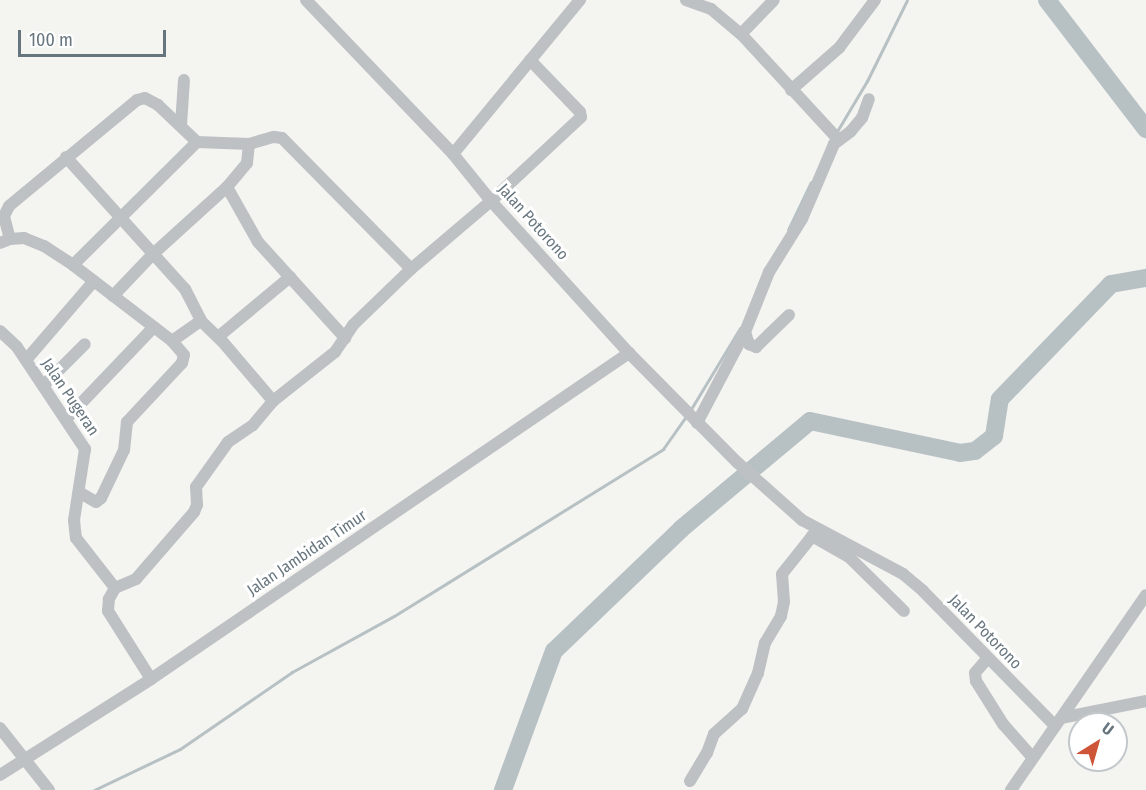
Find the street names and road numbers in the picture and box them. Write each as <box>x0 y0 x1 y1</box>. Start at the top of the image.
street label: Jalan Potorono <box>494 180 572 264</box>
street label: Jalan Pugeran <box>37 355 103 439</box>
street label: Jalan Jambidan Timur <box>244 506 370 600</box>
street label: Jalan Potorono <box>945 591 1025 673</box>

